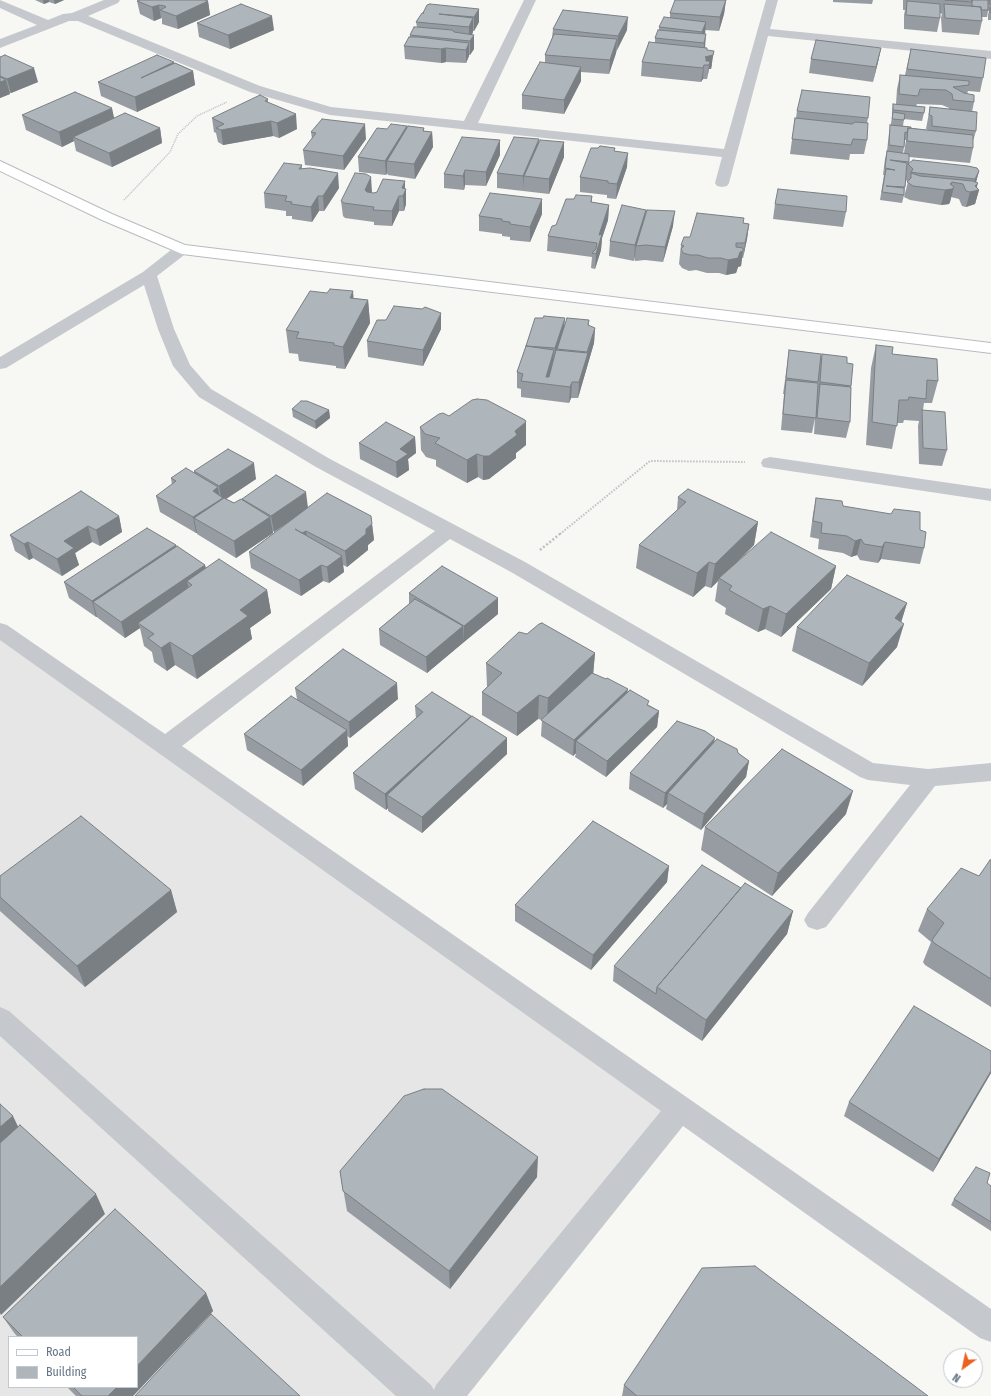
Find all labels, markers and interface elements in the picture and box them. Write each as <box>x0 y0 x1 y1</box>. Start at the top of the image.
legend <box>8 1336 138 1388</box>
text: Road <box>46 1345 71 1359</box>
north arrow <box>943 1348 983 1388</box>
text: Building <box>46 1365 86 1379</box>
text: N <box>950 1370 963 1385</box>

